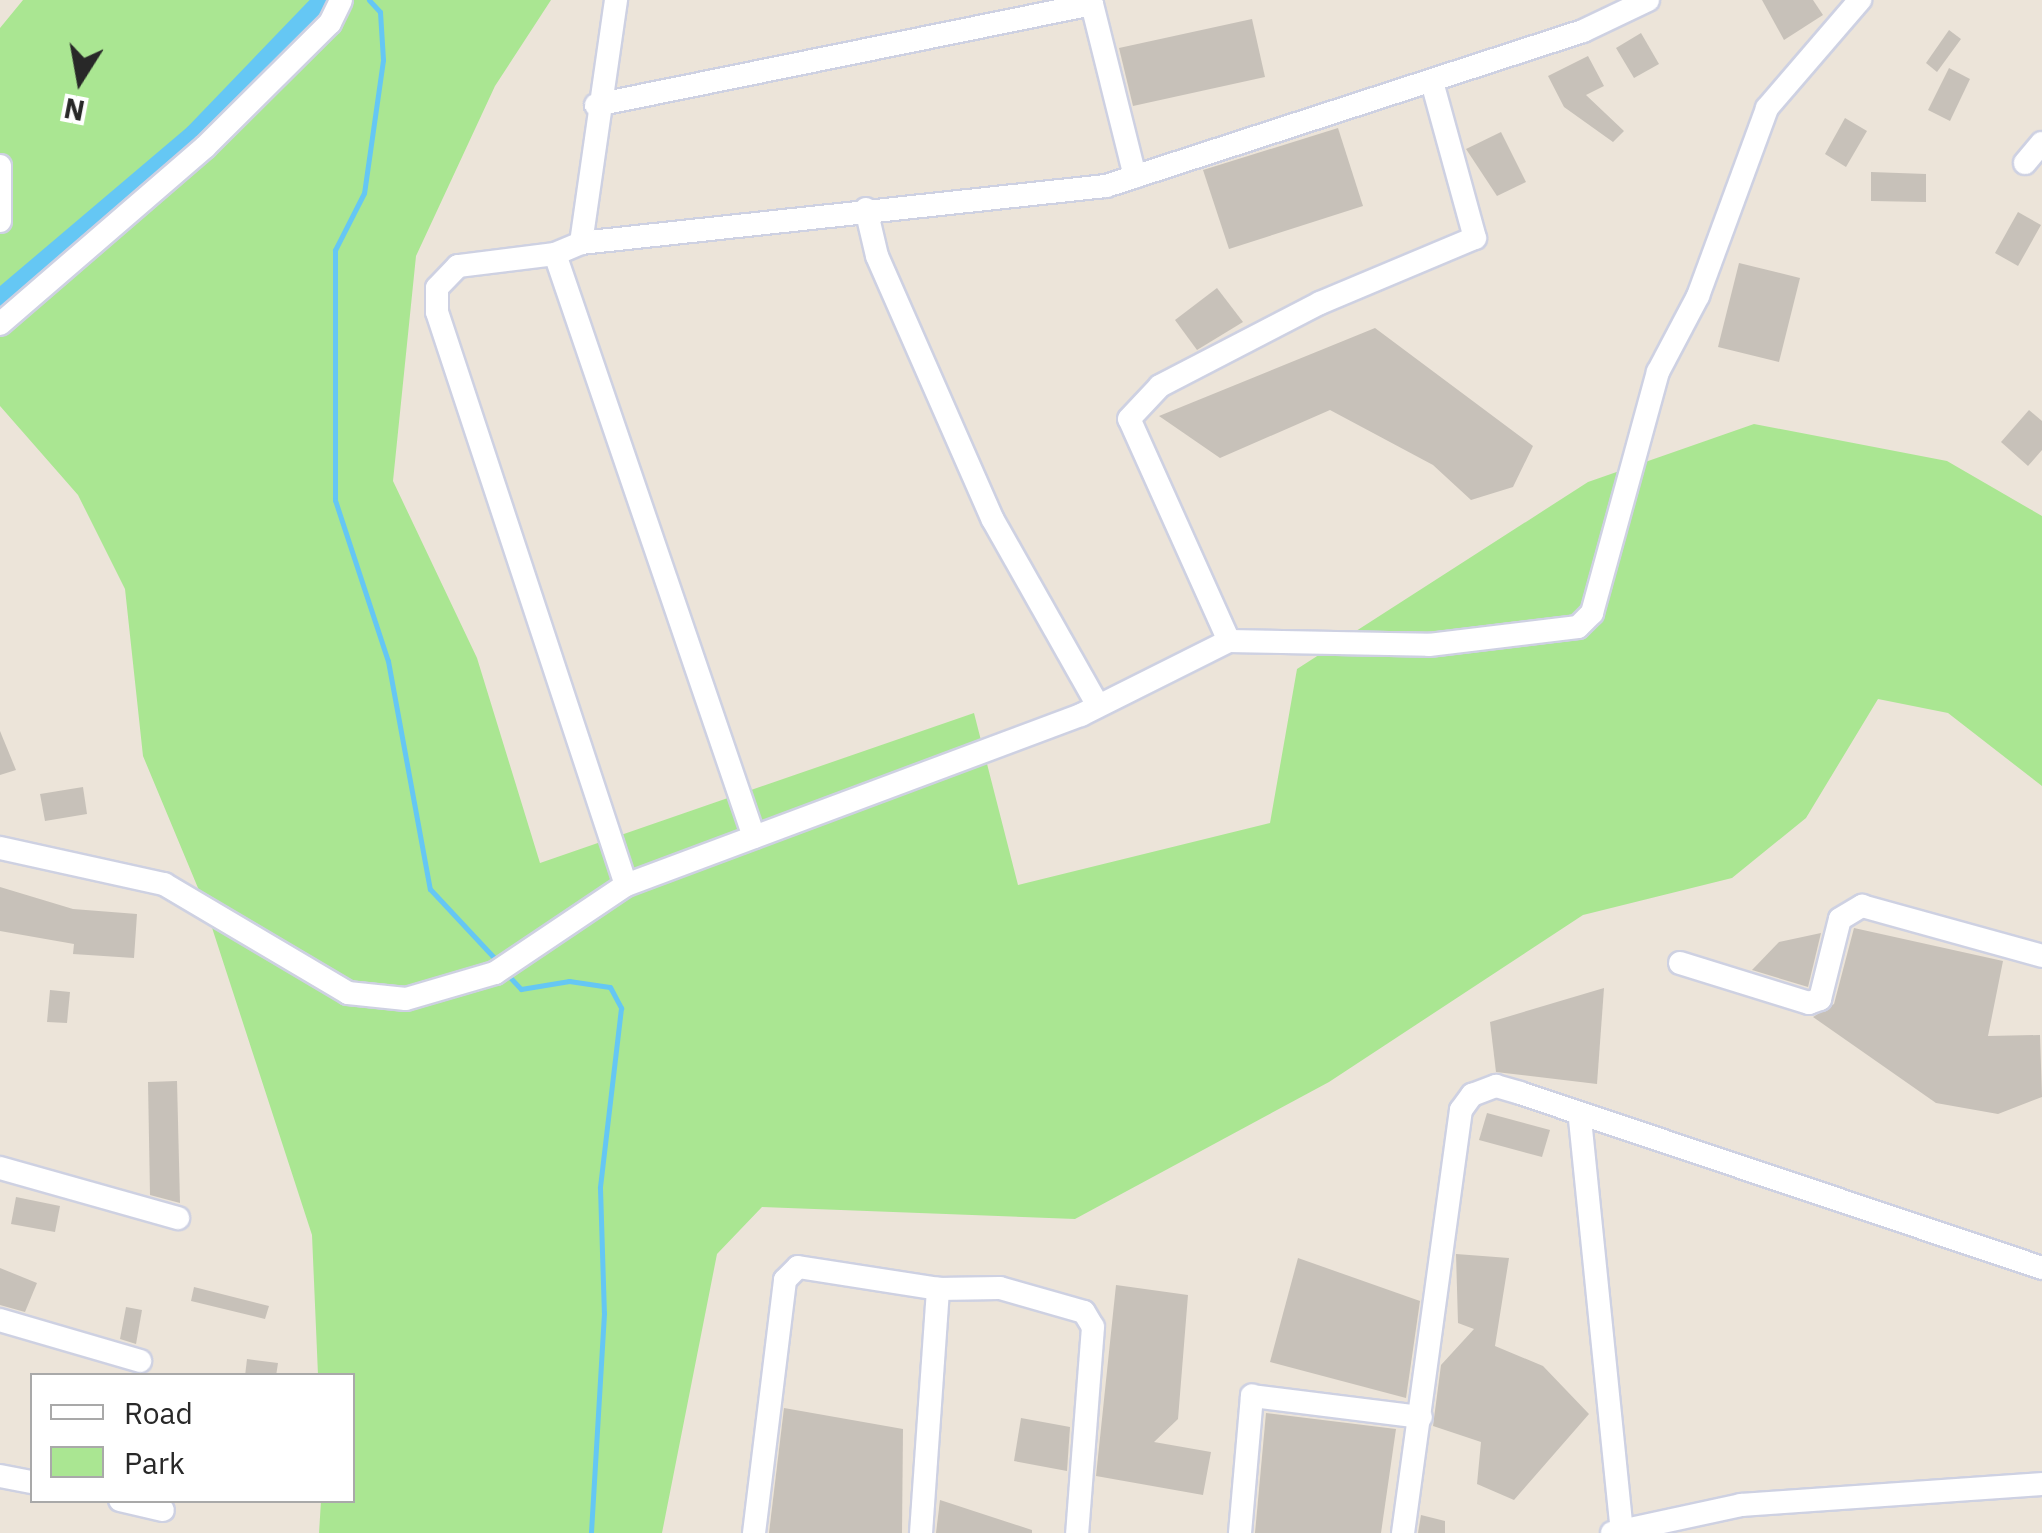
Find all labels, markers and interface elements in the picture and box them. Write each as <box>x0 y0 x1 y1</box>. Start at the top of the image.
north arrow <box>30 30 130 130</box>
text: N <box>61 90 88 130</box>
legend <box>30 1373 355 1503</box>
text: Road <box>124 1393 193 1432</box>
text: Park <box>124 1443 185 1482</box>

